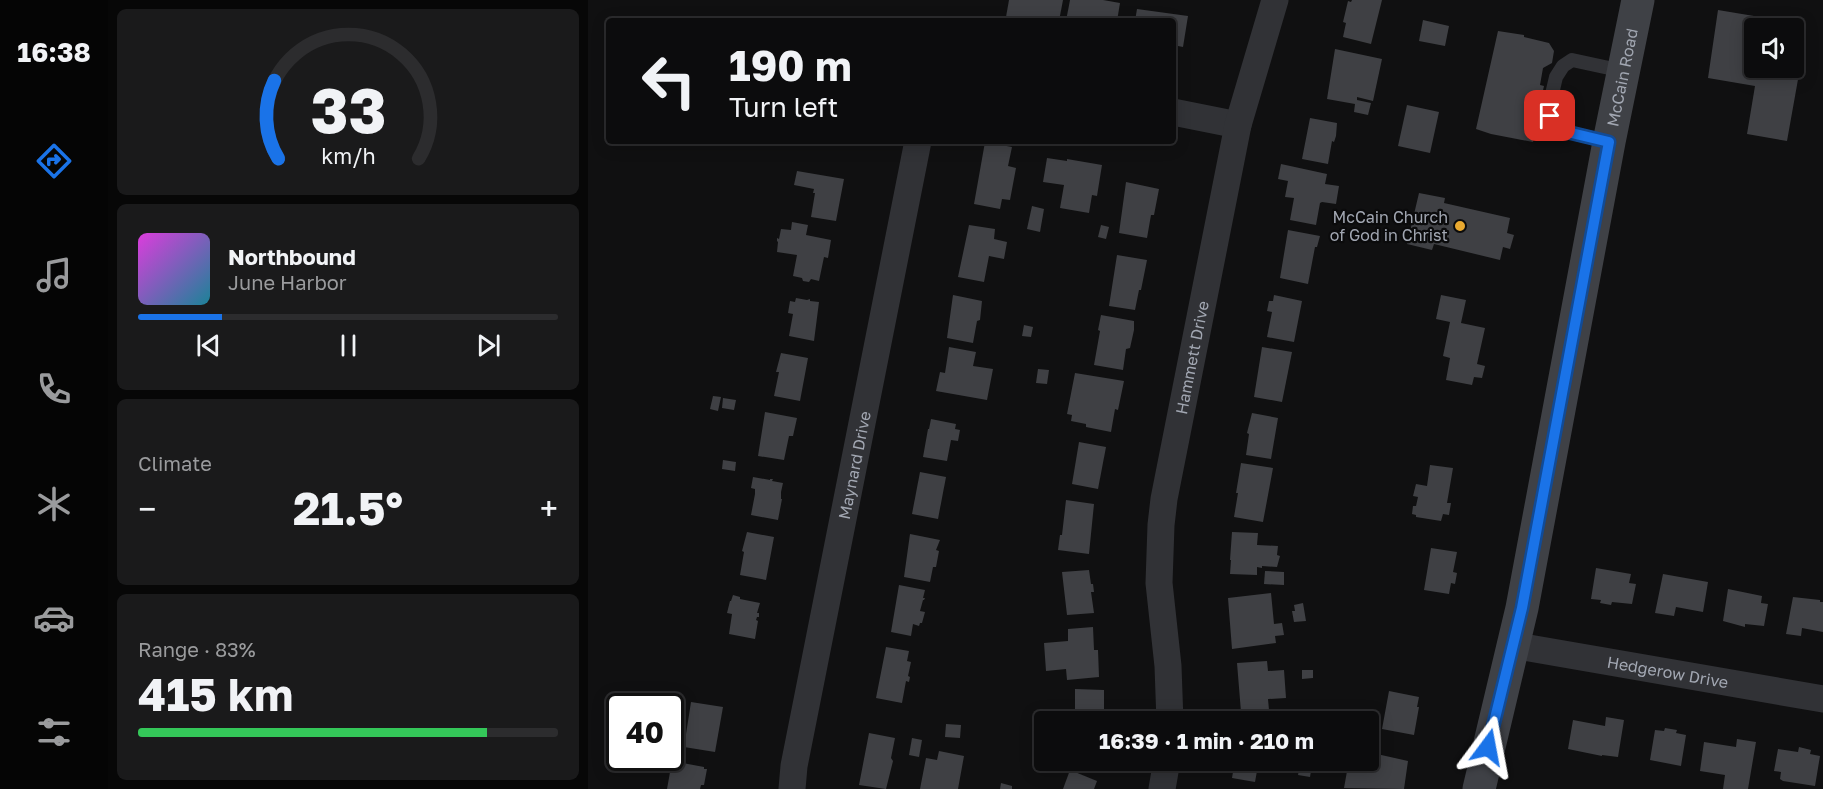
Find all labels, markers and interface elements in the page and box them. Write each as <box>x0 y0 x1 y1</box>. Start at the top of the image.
map controls <box>1744 18 1804 78</box>
button: sound <box>1744 18 1804 78</box>
street label: McCain Road <box>1602 27 1642 128</box>
text: 16:38 <box>17 36 91 68</box>
text: 190 m <box>729 40 852 90</box>
icon: left <box>630 42 708 120</box>
text: 33 <box>310 72 386 147</box>
pin <box>1524 90 1575 141</box>
text: Turn left <box>729 91 838 123</box>
icon: arrive <box>1533 99 1566 132</box>
icon: directions <box>33 140 75 182</box>
text: km/h <box>321 143 375 169</box>
place label: McCain Church of God in Christ <box>1330 207 1448 245</box>
marker: McCain Church of God in Christ <box>1453 219 1467 233</box>
text: Northbound <box>228 243 356 270</box>
icon: music <box>33 254 75 296</box>
text: June Harbor <box>228 270 347 294</box>
street label: Hammett Drive <box>1171 299 1213 416</box>
icon: previous <box>192 329 225 362</box>
icon: pause <box>332 329 365 362</box>
icon: next <box>472 329 505 362</box>
icon: phone <box>33 368 75 410</box>
street label: Maynard Drive <box>834 409 875 521</box>
text: Climate <box>138 451 212 475</box>
text: 21.5° <box>293 481 403 535</box>
icon: climate <box>33 483 75 525</box>
text: − <box>138 489 156 528</box>
text: + <box>540 489 558 528</box>
icon: car <box>33 597 75 639</box>
text: Range · 83% <box>138 637 256 661</box>
street label: Hedgerow Drive <box>1606 652 1730 692</box>
text: 415 km <box>138 667 293 721</box>
speed limit sign: 40 <box>606 693 684 771</box>
icon: filters <box>33 711 75 753</box>
position arrow <box>1456 715 1520 779</box>
text: 16:39 · 1 min · 210 m <box>1099 727 1314 754</box>

